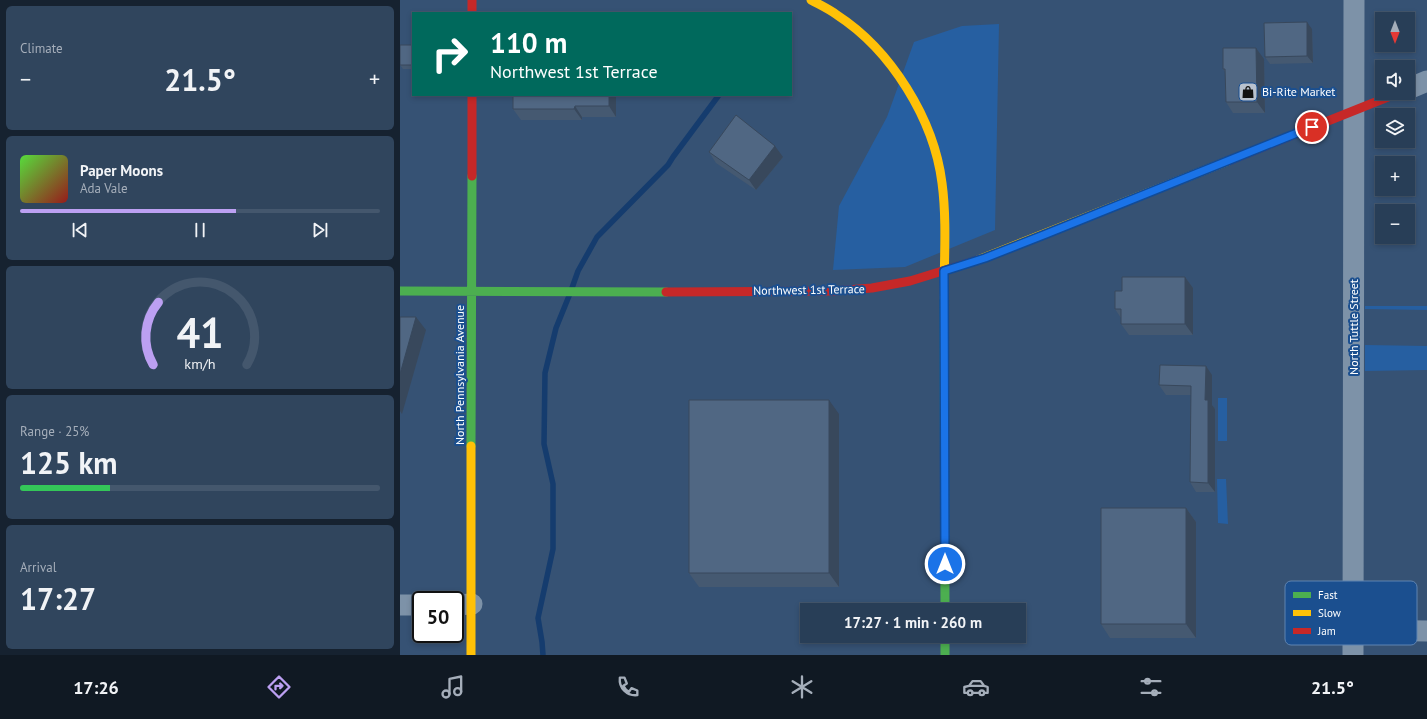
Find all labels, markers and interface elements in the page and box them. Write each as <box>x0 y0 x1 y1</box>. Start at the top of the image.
north arrow <box>1375 12 1415 52</box>
map controls <box>1375 12 1415 244</box>
text: 110 m <box>490 24 567 61</box>
icon: right <box>424 28 476 80</box>
text: Climate <box>20 40 63 57</box>
text: 21.5° <box>164 60 236 99</box>
text: Northwest 1st Terrace <box>490 60 658 83</box>
button: sound <box>1375 60 1415 100</box>
text: − <box>20 65 31 93</box>
text: + <box>369 65 380 93</box>
shop icon: Bi-Rite Market <box>1237 81 1259 103</box>
place label: Bi-Rite Market <box>1262 84 1335 99</box>
button: layers <box>1375 108 1415 148</box>
pin <box>1295 110 1329 144</box>
icon: arrive <box>1301 116 1323 138</box>
button: + <box>1375 156 1415 196</box>
text: Paper Moons <box>80 161 163 180</box>
text: Ada Vale <box>80 180 128 197</box>
button: − <box>1375 204 1415 244</box>
icon: previous <box>69 219 91 241</box>
icon: pause <box>189 219 211 241</box>
icon: next <box>309 219 331 241</box>
street label: North Tuttle Street <box>1346 279 1361 375</box>
street label: Northwest 1st Terrace <box>753 281 865 298</box>
street label: North Pennsylvania Avenue <box>452 305 467 445</box>
text: 41 <box>176 306 224 359</box>
text: km/h <box>184 354 216 373</box>
text: Range · 25% <box>20 423 89 440</box>
text: 125 km <box>20 443 118 482</box>
position arrow <box>924 543 966 585</box>
text: Arrival <box>20 559 56 576</box>
text: 17:27 <box>20 579 96 618</box>
legend <box>1285 581 1417 645</box>
text: Fast <box>1318 588 1338 602</box>
speed limit sign: 50 <box>412 591 464 643</box>
text: Slow <box>1318 606 1341 620</box>
text: 17:27 · 1 min · 260 m <box>844 613 982 632</box>
text: Jam <box>1317 624 1336 638</box>
icon: directions <box>265 673 293 701</box>
icon: music <box>439 673 467 701</box>
icon: phone <box>614 673 642 701</box>
icon: climate <box>788 673 816 701</box>
icon: car <box>962 673 990 701</box>
icon: filters <box>1137 673 1165 701</box>
text: 17:26 <box>73 676 119 699</box>
text: 21.5° <box>1311 676 1354 699</box>

